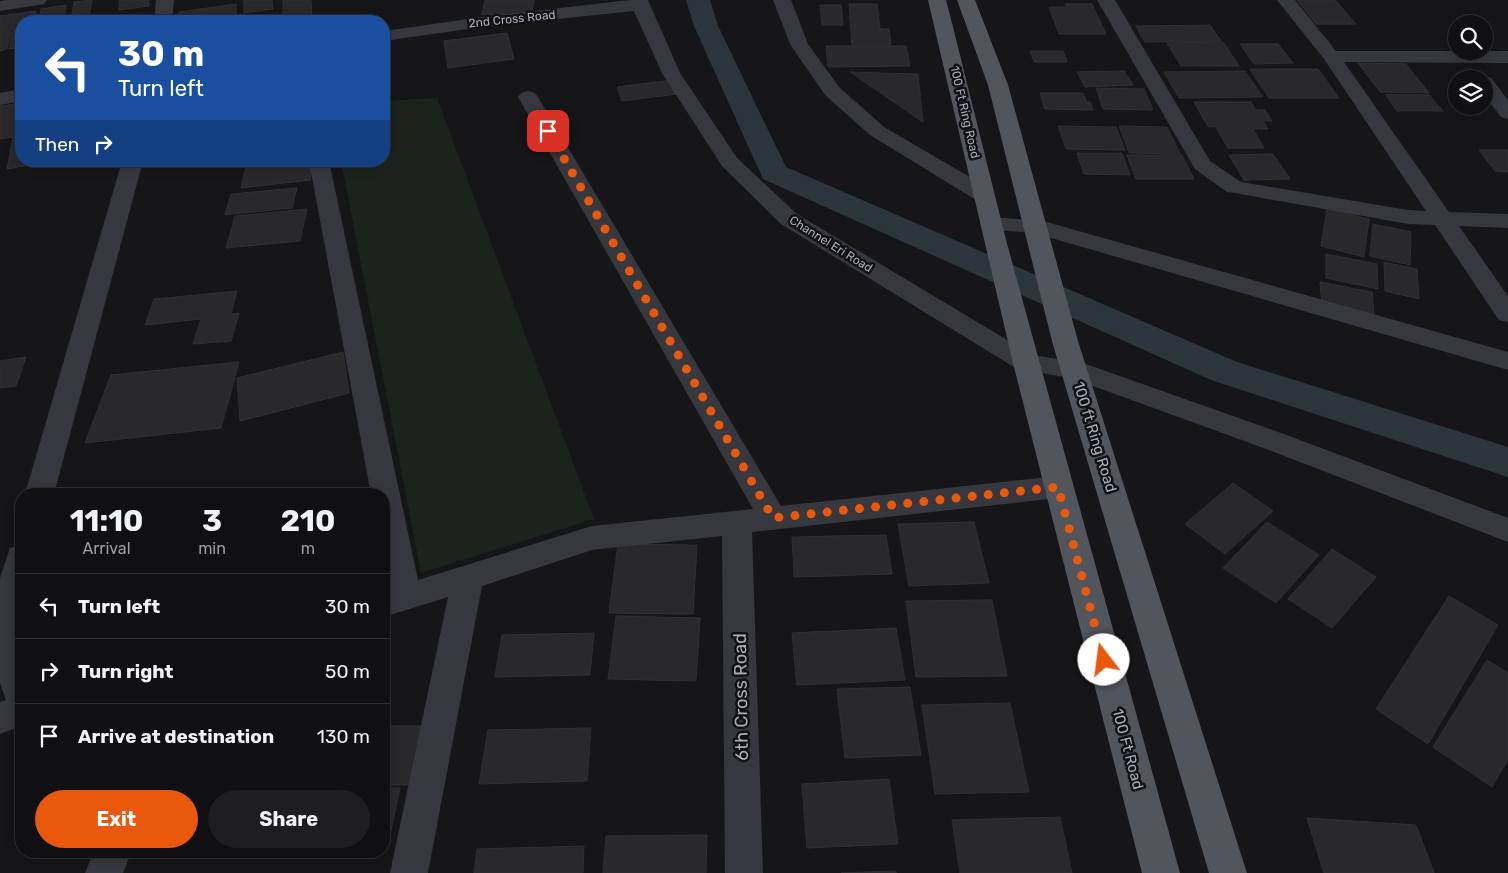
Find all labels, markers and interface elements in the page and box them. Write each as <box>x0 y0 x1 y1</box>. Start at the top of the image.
street label: 2nd Cross Road <box>468 7 556 31</box>
map controls <box>1448 15 1493 115</box>
button: search <box>1448 15 1493 60</box>
text: 30 m <box>118 33 204 75</box>
icon: left <box>35 35 100 100</box>
street label: 100 Ft Ring Road <box>948 64 982 160</box>
button: layers <box>1448 70 1493 115</box>
text: Turn left <box>118 75 204 102</box>
pin <box>527 110 569 152</box>
icon: arrive <box>534 117 562 145</box>
icon: right <box>89 130 117 158</box>
text: Then <box>35 133 79 156</box>
street label: Channel Eri Road <box>787 213 875 275</box>
street label: 100 ft Ring Road <box>1070 379 1120 495</box>
text: 11:10 <box>70 503 144 539</box>
text: 3 <box>202 503 222 539</box>
text: 210 <box>281 503 335 539</box>
text: Arrival <box>83 539 131 558</box>
text: min <box>198 539 226 558</box>
text: m <box>301 539 315 558</box>
icon: left <box>35 592 63 620</box>
text: Turn left <box>78 595 160 618</box>
text: 30 m <box>325 595 370 618</box>
street label: 6th Cross Road <box>729 633 753 761</box>
position arrow <box>1077 633 1129 685</box>
icon: right <box>35 657 63 685</box>
text: Turn right <box>78 660 173 683</box>
text: 50 m <box>325 660 370 683</box>
street label: 100 Ft Road <box>1109 707 1147 791</box>
icon: arrive <box>35 722 63 750</box>
text: Arrive at destination <box>78 725 274 748</box>
text: 130 m <box>317 725 370 748</box>
button: Exit <box>35 790 198 848</box>
button: Share <box>208 790 370 848</box>

